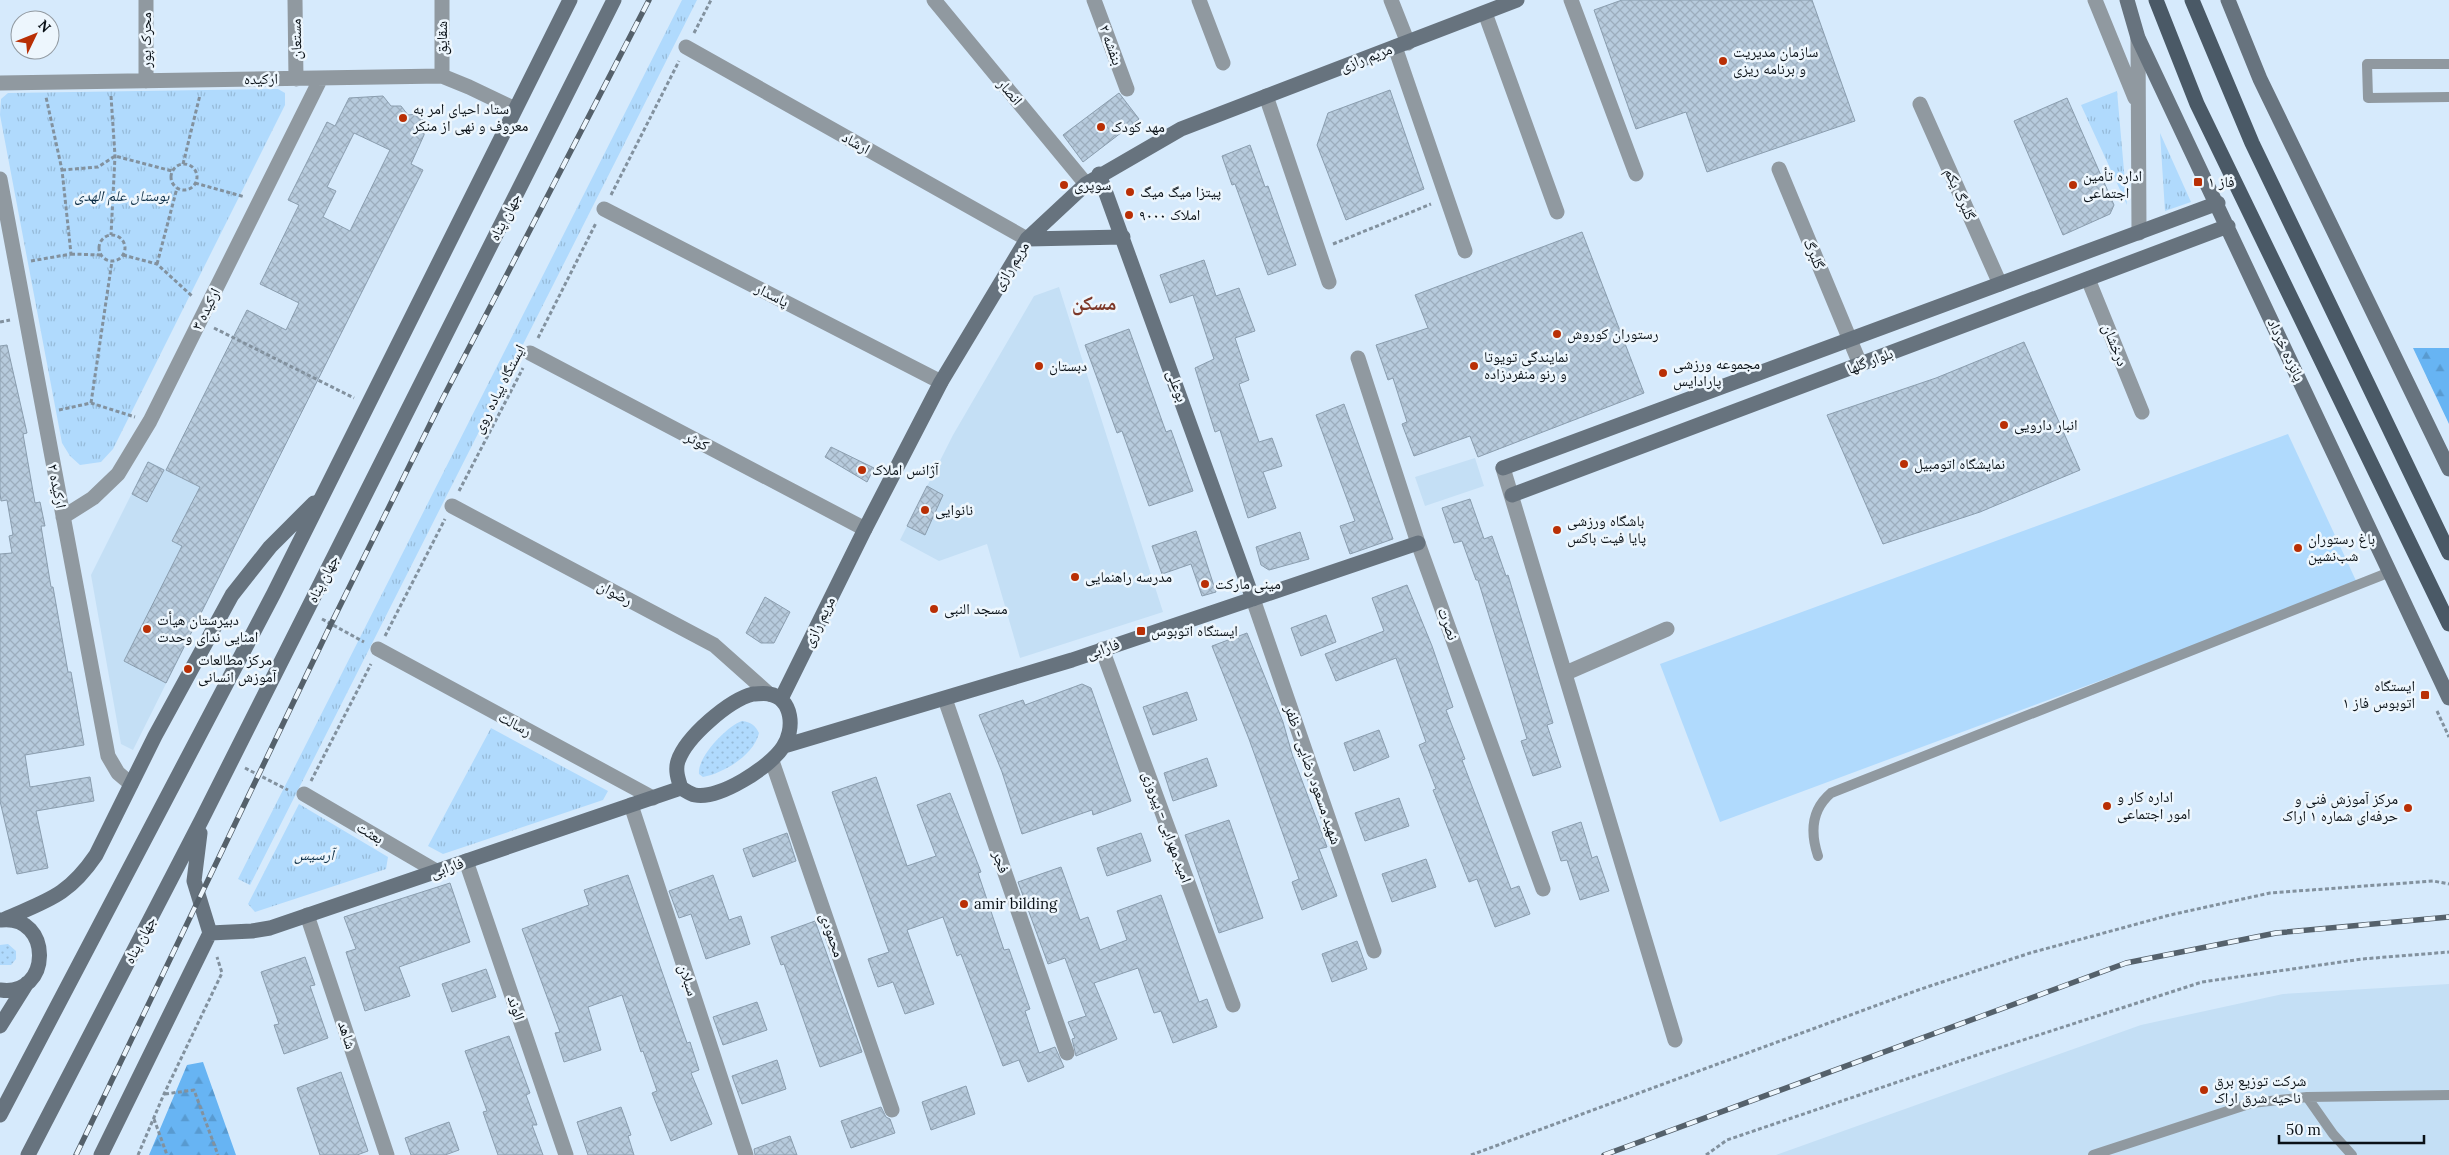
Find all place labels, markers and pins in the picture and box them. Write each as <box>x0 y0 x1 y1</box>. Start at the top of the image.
place label: سازمان مدیریت و برنامه ریزی <box>1733 42 1819 79</box>
marker: سازمان مدیریت و برنامه ریزی <box>1717 55 1729 67</box>
place label: ستاد احیای امر به معروف و نهی از منکر <box>412 99 528 136</box>
marker: ستاد احیای امر به معروف و نهی از منکر <box>397 112 409 124</box>
place label: مهد کودک <box>1111 117 1165 136</box>
marker: مهد کودک <box>1095 121 1107 133</box>
place label: اداره تأمین اجتماعی <box>2083 166 2142 203</box>
place label: فاز ۱ <box>2208 172 2235 191</box>
place label: سوپری <box>1074 175 1111 195</box>
marker: فاز ۱ <box>2192 176 2204 188</box>
marker: سوپری <box>1058 179 1070 191</box>
marker: اداره تأمین اجتماعی <box>2067 179 2079 191</box>
place label: پیتزا میگ میگ <box>1140 182 1221 201</box>
marker: پیتزا میگ میگ <box>1124 186 1136 198</box>
place label: املاک ۹۰۰۰ <box>1139 205 1200 224</box>
marker: املاک ۹۰۰۰ <box>1123 209 1135 221</box>
place label: رستوران کوروش <box>1567 324 1659 344</box>
marker: رستوران کوروش <box>1551 328 1563 340</box>
place label: نمایندگی تویوتا و رنو منفردزاده <box>1484 347 1569 383</box>
place label: مجموعه ورزشی پارادایس <box>1673 354 1760 391</box>
place label: دبستان <box>1049 356 1087 376</box>
marker: دبستان <box>1033 360 1045 372</box>
marker: نمایندگی تویوتا و رنو منفردزاده <box>1468 360 1480 372</box>
marker: مجموعه ورزشی پارادایس <box>1657 367 1669 379</box>
place label: انبار دارویی <box>2014 415 2078 435</box>
marker: انبار دارویی <box>1998 419 2010 431</box>
place label: نمایشگاه اتومبیل <box>1914 454 2005 474</box>
marker: نمایشگاه اتومبیل <box>1898 458 1910 470</box>
place label: آژانس املاک <box>872 460 940 480</box>
marker: آژانس املاک <box>856 464 868 476</box>
place label: نانوایی <box>935 500 973 520</box>
marker: نانوایی <box>919 504 931 516</box>
place label: باشگاه ورزشی پایا فیت باکس <box>1567 511 1646 548</box>
marker: باشگاه ورزشی پایا فیت باکس <box>1551 524 1563 536</box>
place label: باغ رستوران شب‌نشین <box>2308 529 2375 566</box>
marker: باغ رستوران شب‌نشین <box>2292 542 2304 554</box>
place label: مدرسه راهنمایی <box>1085 567 1172 587</box>
marker: مدرسه راهنمایی <box>1069 571 1081 583</box>
place label: مینی مارکت <box>1215 574 1281 594</box>
marker: مینی مارکت <box>1199 578 1211 590</box>
place label: مسجد النبی <box>944 599 1008 619</box>
marker: مسجد النبی <box>928 603 940 615</box>
place label: دبیرستان هیأت امنایی ندای وحدت <box>157 610 258 647</box>
place label: ایستگاه اتوبوس <box>1151 621 1238 641</box>
marker: دبیرستان هیأت امنایی ندای وحدت <box>141 623 153 635</box>
marker: ایستگاه اتوبوس <box>1135 625 1147 637</box>
place label: مرکز مطالعات آموزش انسانی <box>198 650 277 687</box>
marker: مرکز مطالعات آموزش انسانی <box>182 663 194 675</box>
place label: ایستگاه اتوبوس فاز ۱ <box>2342 676 2415 713</box>
marker: ایستگاه اتوبوس فاز ۱ <box>2419 689 2431 701</box>
place label: اداره کار و امور اجتماعی <box>2117 787 2191 824</box>
place label: مرکز آموزش فنی و حرفه‌ای شماره ۱ اراک <box>2282 789 2398 826</box>
marker: اداره کار و امور اجتماعی <box>2101 800 2113 812</box>
marker: مرکز آموزش فنی و حرفه‌ای شماره ۱ اراک <box>2402 802 2414 814</box>
place label: amir bilding <box>974 894 1058 913</box>
marker: amir bilding <box>958 898 970 910</box>
place label: شرکت توزیع برق ناحیه شرق اراک <box>2214 1071 2307 1108</box>
marker: شرکت توزیع برق ناحیه شرق اراک <box>2198 1084 2210 1096</box>

